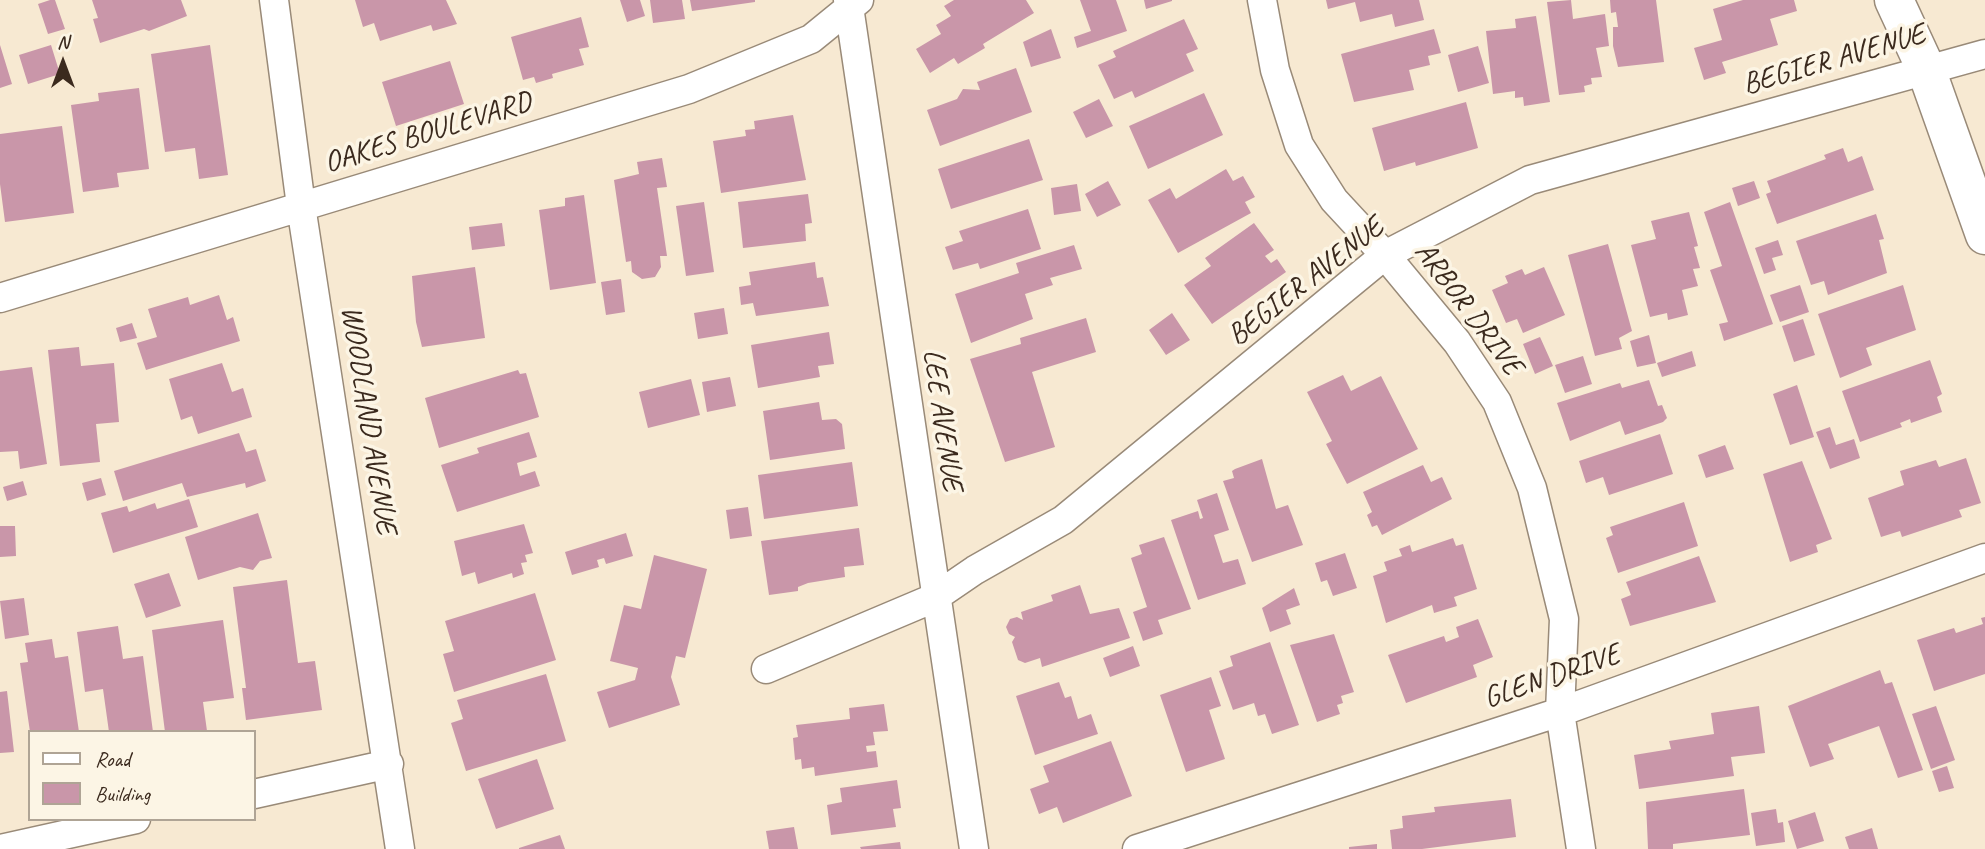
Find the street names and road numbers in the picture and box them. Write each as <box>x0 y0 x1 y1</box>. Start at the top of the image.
street label: BEGIER AVENUE <box>1739 17 1929 103</box>
street label: OAKES BOULEVARD <box>320 84 536 182</box>
street label: BEGIER AVENUE <box>1221 210 1391 354</box>
street label: ARBOR DRIVE <box>1406 235 1530 383</box>
street label: WOODLAND AVENUE <box>332 303 404 537</box>
street label: LEE AVENUE <box>914 347 970 493</box>
street label: GLEN DRIVE <box>1479 637 1625 717</box>

